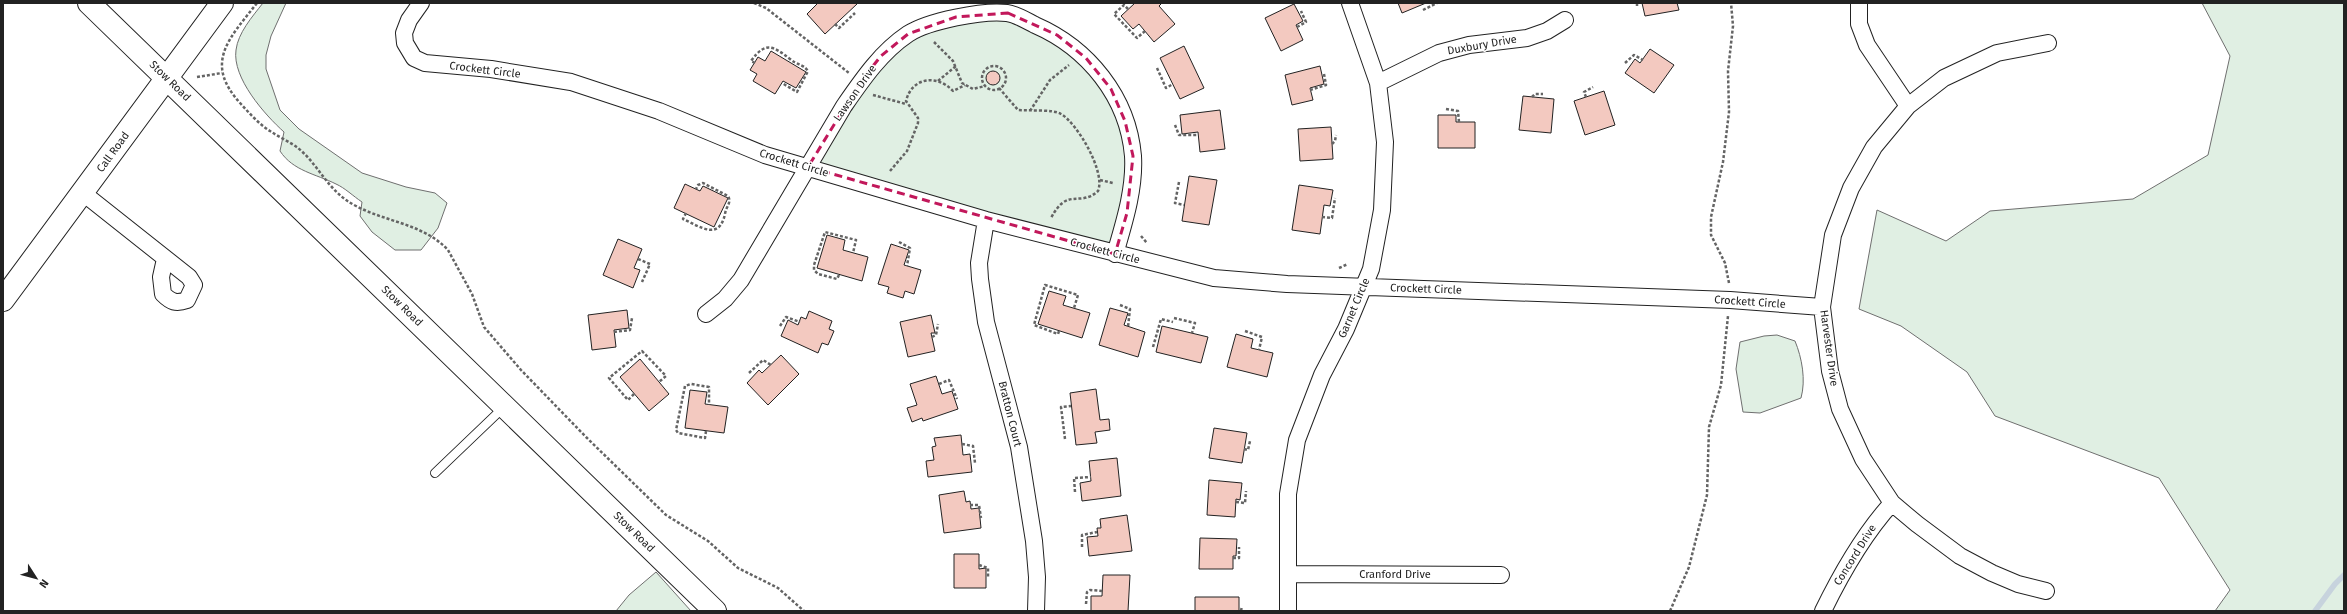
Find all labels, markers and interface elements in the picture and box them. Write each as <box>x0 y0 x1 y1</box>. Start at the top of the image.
street label: Duxbury Drive <box>1446 33 1518 57</box>
street label: Stow Road <box>147 58 193 104</box>
street label: Crockett Circle <box>449 59 521 81</box>
street label: Lawson Drive <box>831 62 879 124</box>
street label: Call Road <box>94 129 132 175</box>
street label: Crockett Circle <box>758 146 830 180</box>
street label: Crockett Circle <box>1069 235 1141 267</box>
street label: Garnet Circle <box>1335 276 1373 340</box>
street label: Crockett Circle <box>1390 281 1462 297</box>
street label: Stow Road <box>379 283 425 329</box>
street label: Crockett Circle <box>1714 293 1786 311</box>
street label: Harvester Drive <box>1817 309 1841 387</box>
street label: Bratton Court <box>996 380 1024 448</box>
street label: Stow Road <box>611 509 657 555</box>
street label: Concord Drive <box>1831 522 1879 588</box>
north arrow <box>16 558 56 598</box>
street label: Cranford Drive <box>1359 568 1431 581</box>
text: N <box>36 577 51 590</box>

